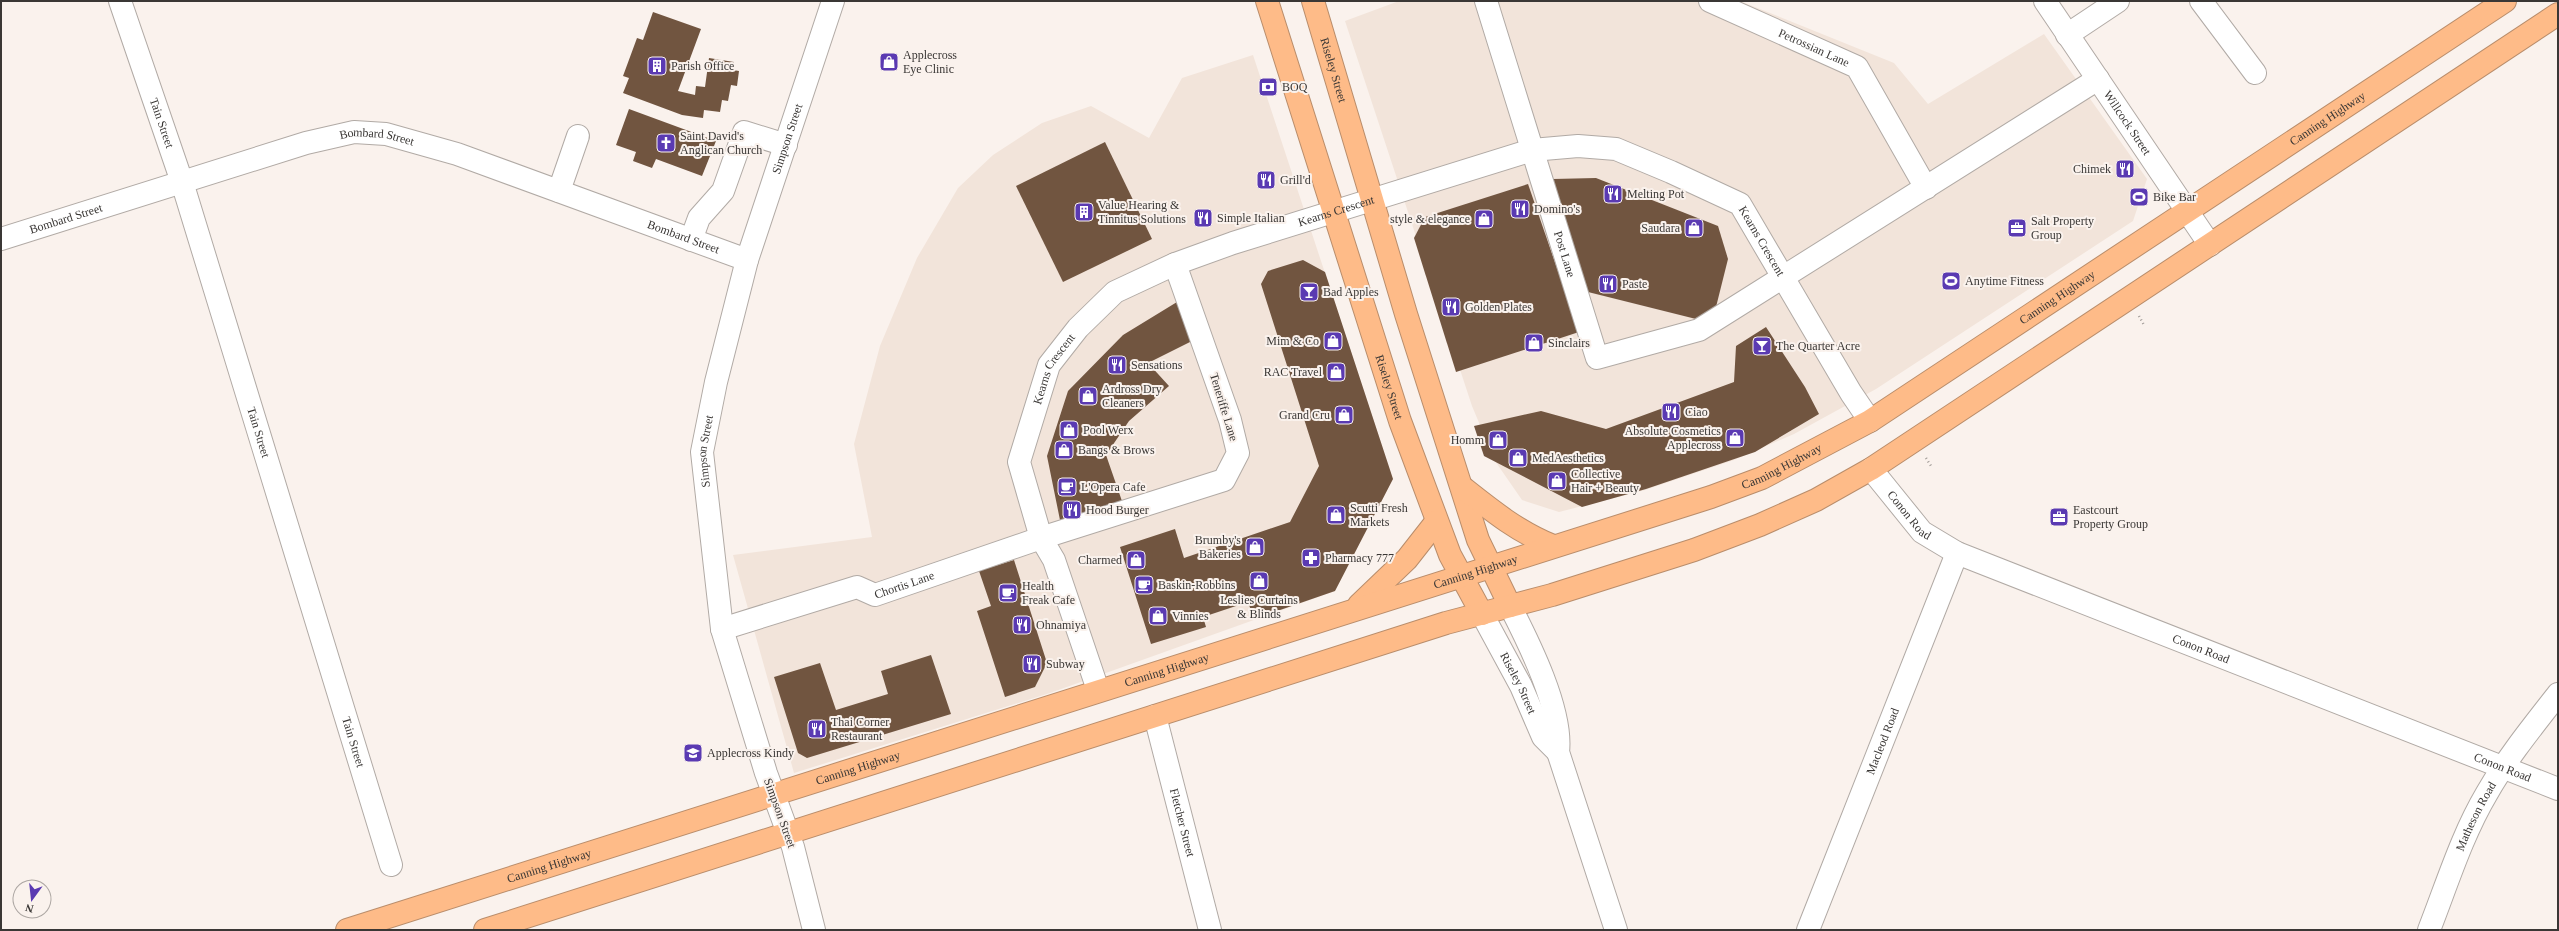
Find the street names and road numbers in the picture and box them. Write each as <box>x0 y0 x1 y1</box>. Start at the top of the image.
street label: Petrossian Lane <box>1776 26 1852 70</box>
street label: Riseley Street <box>1317 36 1350 105</box>
street label: Willcock Street <box>2101 88 2154 158</box>
street label: Canning Highway <box>2287 88 2368 149</box>
street label: Tain Street <box>147 96 177 151</box>
street label: Simpson Street <box>769 101 806 176</box>
street label: Bombard Street <box>338 125 416 149</box>
street label: Kearns Crescent <box>1296 192 1377 229</box>
street label: Bombard Street <box>28 200 105 237</box>
street label: Kearns Crescent <box>1736 203 1788 279</box>
street label: Bombard Street <box>646 217 722 257</box>
street label: Post Lane <box>1551 229 1578 279</box>
street label: Canning Highway <box>2017 267 2098 327</box>
street label: Kearns Crescent <box>1030 330 1078 406</box>
street label: Riseley Street <box>1372 353 1406 422</box>
street label: Teneriffe Lane <box>1207 371 1241 443</box>
street label: Tain Street <box>244 405 273 460</box>
street label: Simpson Street <box>695 413 716 488</box>
street label: Canning Highway <box>1740 441 1824 492</box>
street label: Conon Road <box>1884 488 1933 543</box>
street label: Canning Highway <box>1432 552 1519 592</box>
street label: Chortis Lane <box>872 568 936 602</box>
street label: Conon Road <box>2170 631 2232 666</box>
street label: Canning Highway <box>1123 650 1211 690</box>
street label: Riseley Street <box>1497 650 1539 717</box>
street label: Macleod Road <box>1863 706 1902 776</box>
street label: Tain Street <box>339 715 368 770</box>
street label: Canning Highway <box>814 748 902 788</box>
street label: Conon Road <box>2472 750 2533 785</box>
street label: Simpson Street <box>761 776 799 850</box>
street label: Matheson Road <box>2453 779 2499 853</box>
street label: Fletcher Street <box>1167 787 1198 859</box>
street label: Canning Highway <box>505 846 593 886</box>

